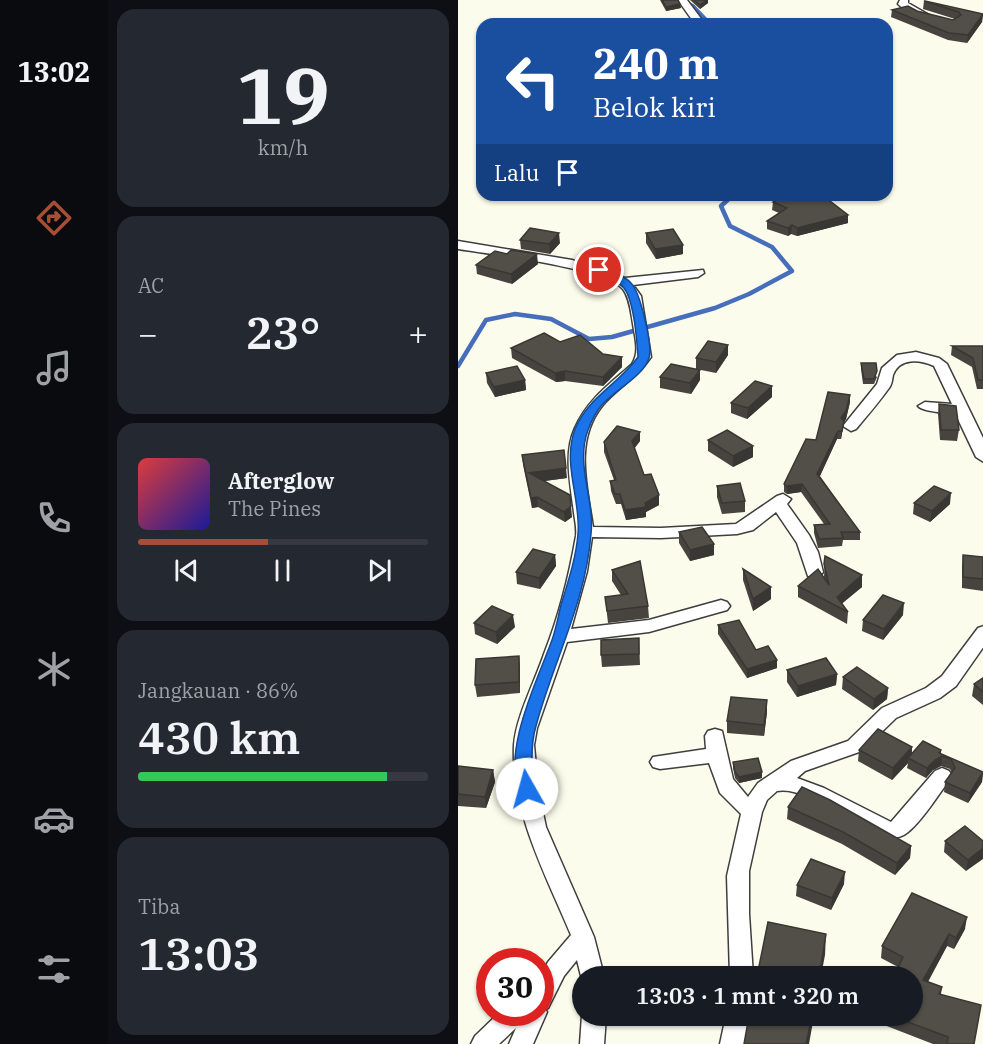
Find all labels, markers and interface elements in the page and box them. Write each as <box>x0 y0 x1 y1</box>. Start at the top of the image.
text: 240 m <box>593 36 719 91</box>
icon: left <box>494 42 572 120</box>
text: 19 <box>236 44 330 145</box>
text: 13:02 <box>18 54 90 89</box>
text: Belok kiri <box>593 89 716 124</box>
text: km/h <box>258 134 308 161</box>
icon: arrive <box>551 156 584 189</box>
text: Lalu <box>494 158 539 187</box>
icon: directions <box>33 197 75 239</box>
pin <box>573 244 624 295</box>
icon: arrive <box>582 253 615 286</box>
text: AC <box>138 272 164 299</box>
text: 23° <box>245 303 321 361</box>
text: − <box>138 312 158 355</box>
text: + <box>408 312 428 355</box>
icon: music <box>33 347 75 389</box>
text: Afterglow <box>228 466 335 495</box>
text: The Pines <box>228 495 321 522</box>
icon: phone <box>33 497 75 539</box>
icon: previous <box>170 554 203 587</box>
icon: pause <box>266 554 299 587</box>
icon: next <box>363 554 396 587</box>
icon: climate <box>33 648 75 690</box>
text: Jangkauan · 86% <box>138 677 298 704</box>
text: 430 km <box>138 708 300 766</box>
position arrow <box>495 757 559 821</box>
icon: car <box>33 798 75 840</box>
text: Tiba <box>138 893 180 920</box>
text: 13:03 <box>138 924 259 982</box>
icon: filters <box>33 948 75 990</box>
speed limit sign: 30 <box>476 948 554 1026</box>
text: 13:03 · 1 mnt · 320 m <box>636 981 859 1010</box>

